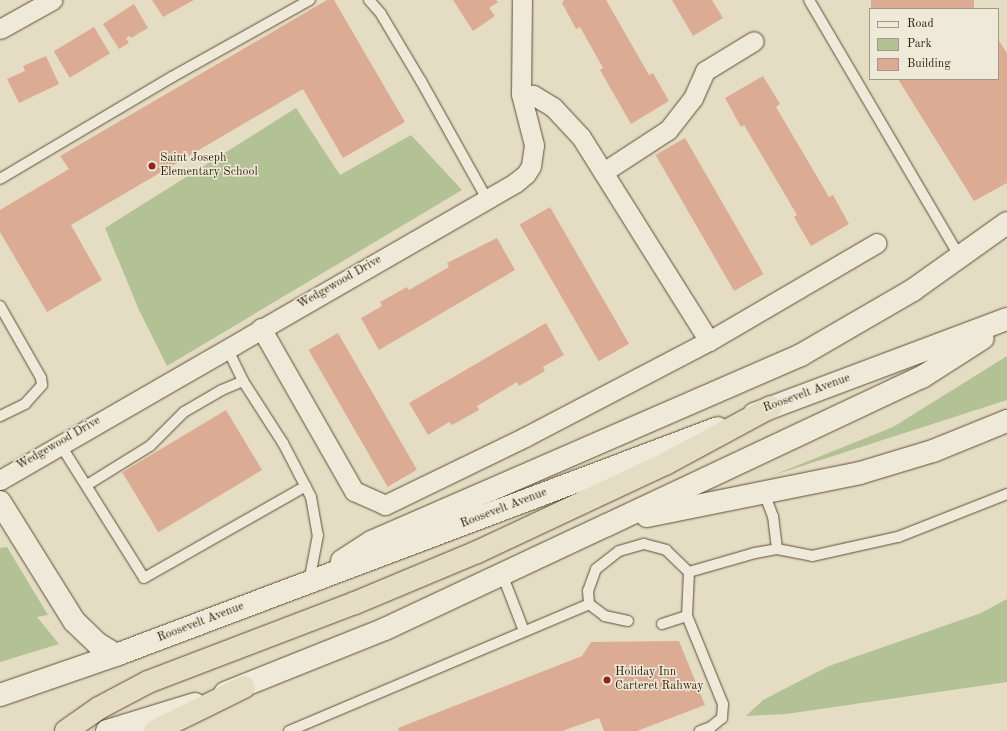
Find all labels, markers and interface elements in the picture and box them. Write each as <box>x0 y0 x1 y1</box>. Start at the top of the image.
legend <box>869 8 999 80</box>
text: Road <box>907 18 934 30</box>
text: Park <box>907 38 932 50</box>
text: Building <box>907 58 951 70</box>
place label: Saint Joseph Elementary School <box>160 152 258 180</box>
marker: Saint Joseph Elementary School <box>147 161 157 171</box>
street label: Wedgewood Drive <box>295 253 385 313</box>
street label: Roosevelt Avenue <box>762 372 852 416</box>
street label: Wedgewood Drive <box>14 414 104 474</box>
street label: Roosevelt Avenue <box>459 486 549 532</box>
street label: Roosevelt Avenue <box>156 600 246 646</box>
place label: Holiday Inn Carteret Rahway <box>615 666 704 694</box>
marker: Holiday Inn Carteret Rahway <box>602 675 612 685</box>

